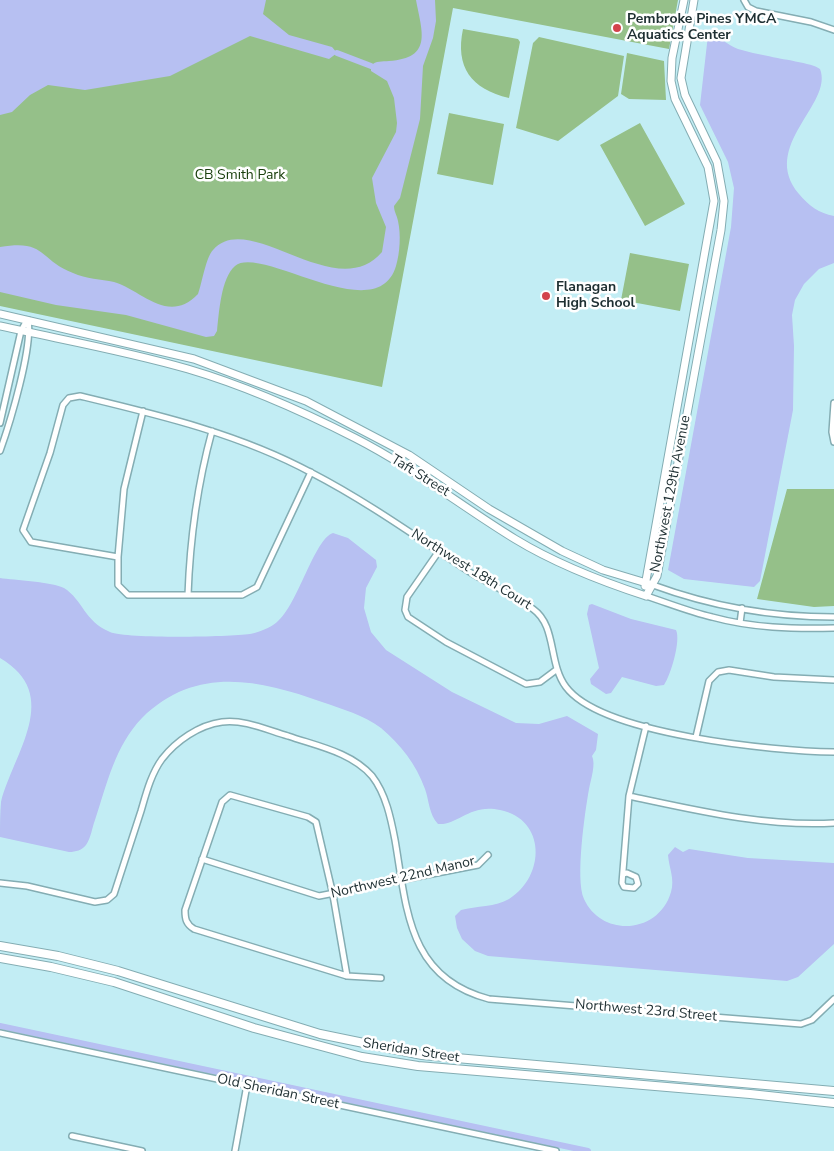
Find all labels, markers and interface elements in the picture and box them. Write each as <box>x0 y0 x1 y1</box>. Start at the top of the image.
place label: Pembroke Pines YMCA Aquatics Center <box>627 12 776 44</box>
marker: Pembroke Pines YMCA Aquatics Center <box>611 22 623 34</box>
park label: CB Smith Park <box>195 168 285 184</box>
place label: Flanagan High School <box>556 280 635 312</box>
marker: Flanagan High School <box>540 290 552 302</box>
street label: Northwest 129th Avenue <box>648 414 694 574</box>
street label: Taft Street <box>388 451 452 501</box>
street label: Northwest 18th Court <box>408 526 534 614</box>
street label: Northwest 22nd Manor <box>329 853 477 903</box>
street label: Northwest 23rd Street <box>574 996 718 1026</box>
street label: Sheridan Street <box>361 1035 461 1067</box>
street label: Old Sheridan Street <box>216 1071 340 1113</box>

